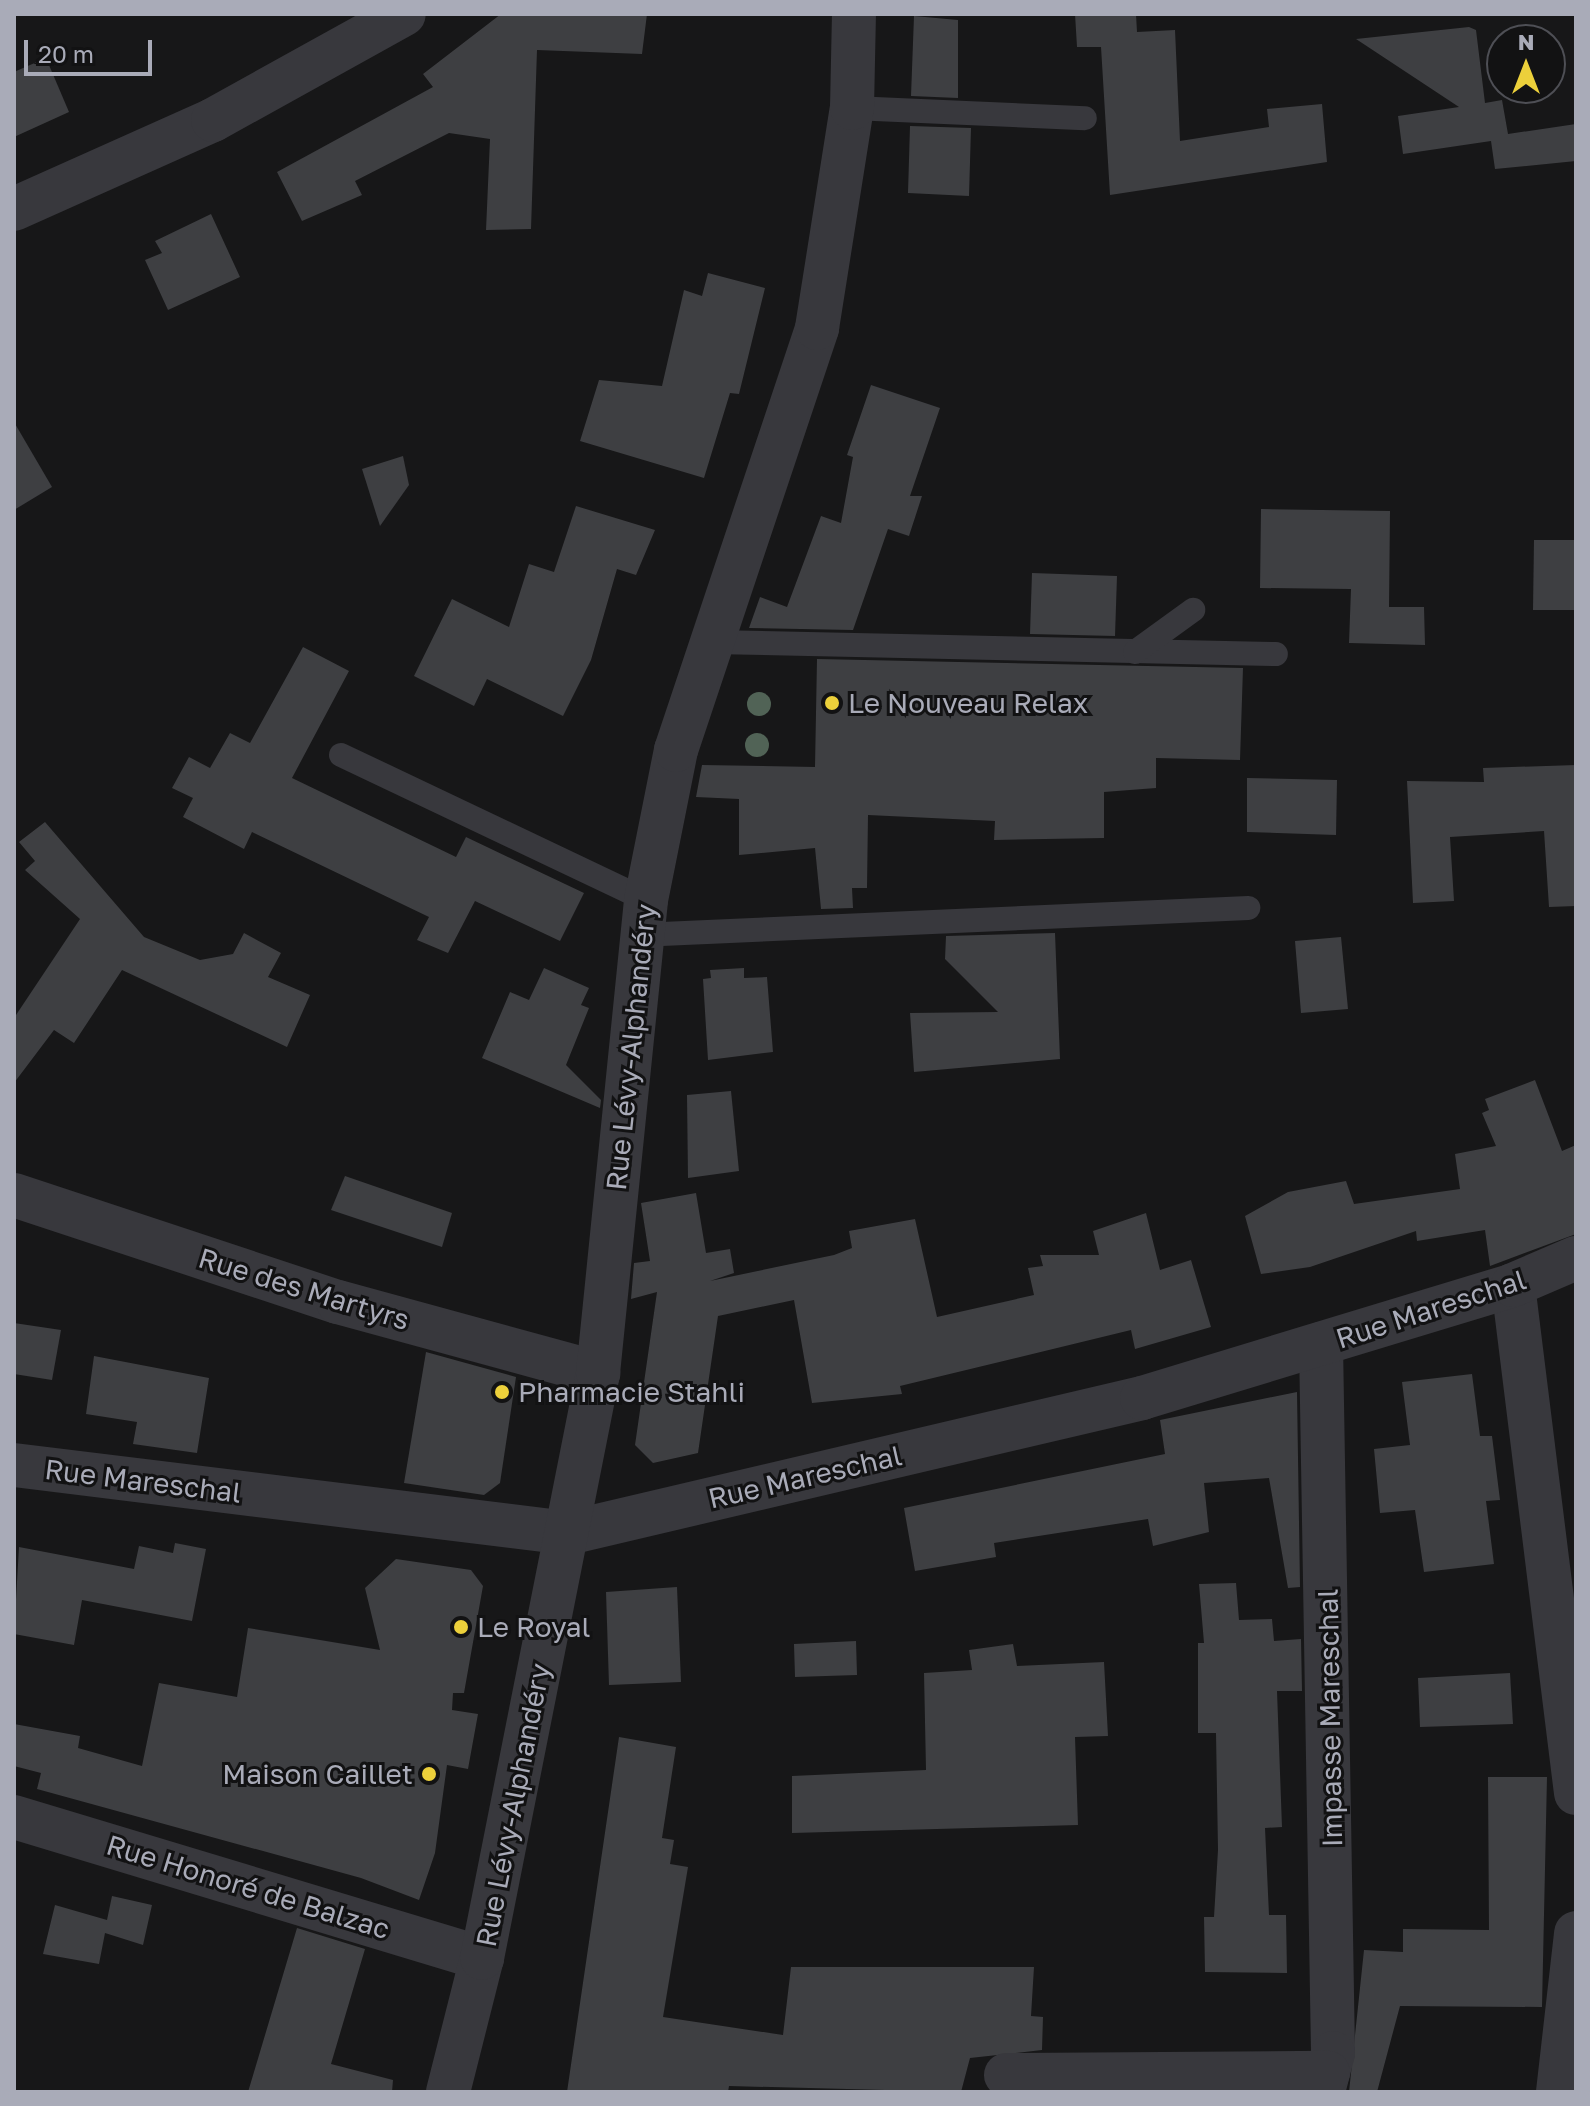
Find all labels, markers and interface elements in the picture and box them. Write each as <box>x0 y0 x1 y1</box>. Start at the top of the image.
scale bar <box>28 24 156 74</box>
north arrow <box>1486 24 1566 104</box>
text: N <box>1518 28 1534 55</box>
text: 20 m <box>38 39 94 68</box>
place label: Le Nouveau Relax <box>848 686 1088 720</box>
marker: Le Nouveau Relax <box>823 694 841 712</box>
street label: Rue Lévy-Alphandéry <box>599 902 663 1192</box>
street label: Rue des Martyrs <box>195 1241 413 1337</box>
street label: Rue Mareschal <box>1332 1263 1530 1355</box>
place label: Pharmacie Stahli <box>518 1375 745 1409</box>
marker: Pharmacie Stahli <box>493 1383 511 1401</box>
street label: Rue Mareschal <box>705 1438 905 1516</box>
street label: Rue Mareschal <box>43 1452 243 1510</box>
street label: Impasse Mareschal <box>1311 1589 1349 1847</box>
place label: Le Royal <box>477 1610 591 1644</box>
marker: Le Royal <box>452 1618 470 1636</box>
street label: Rue Lévy-Alphandéry <box>469 1661 557 1949</box>
place label: Maison Caillet <box>222 1757 413 1791</box>
marker: Maison Caillet <box>420 1765 438 1783</box>
street label: Rue Honoré de Balzac <box>102 1828 394 1946</box>

